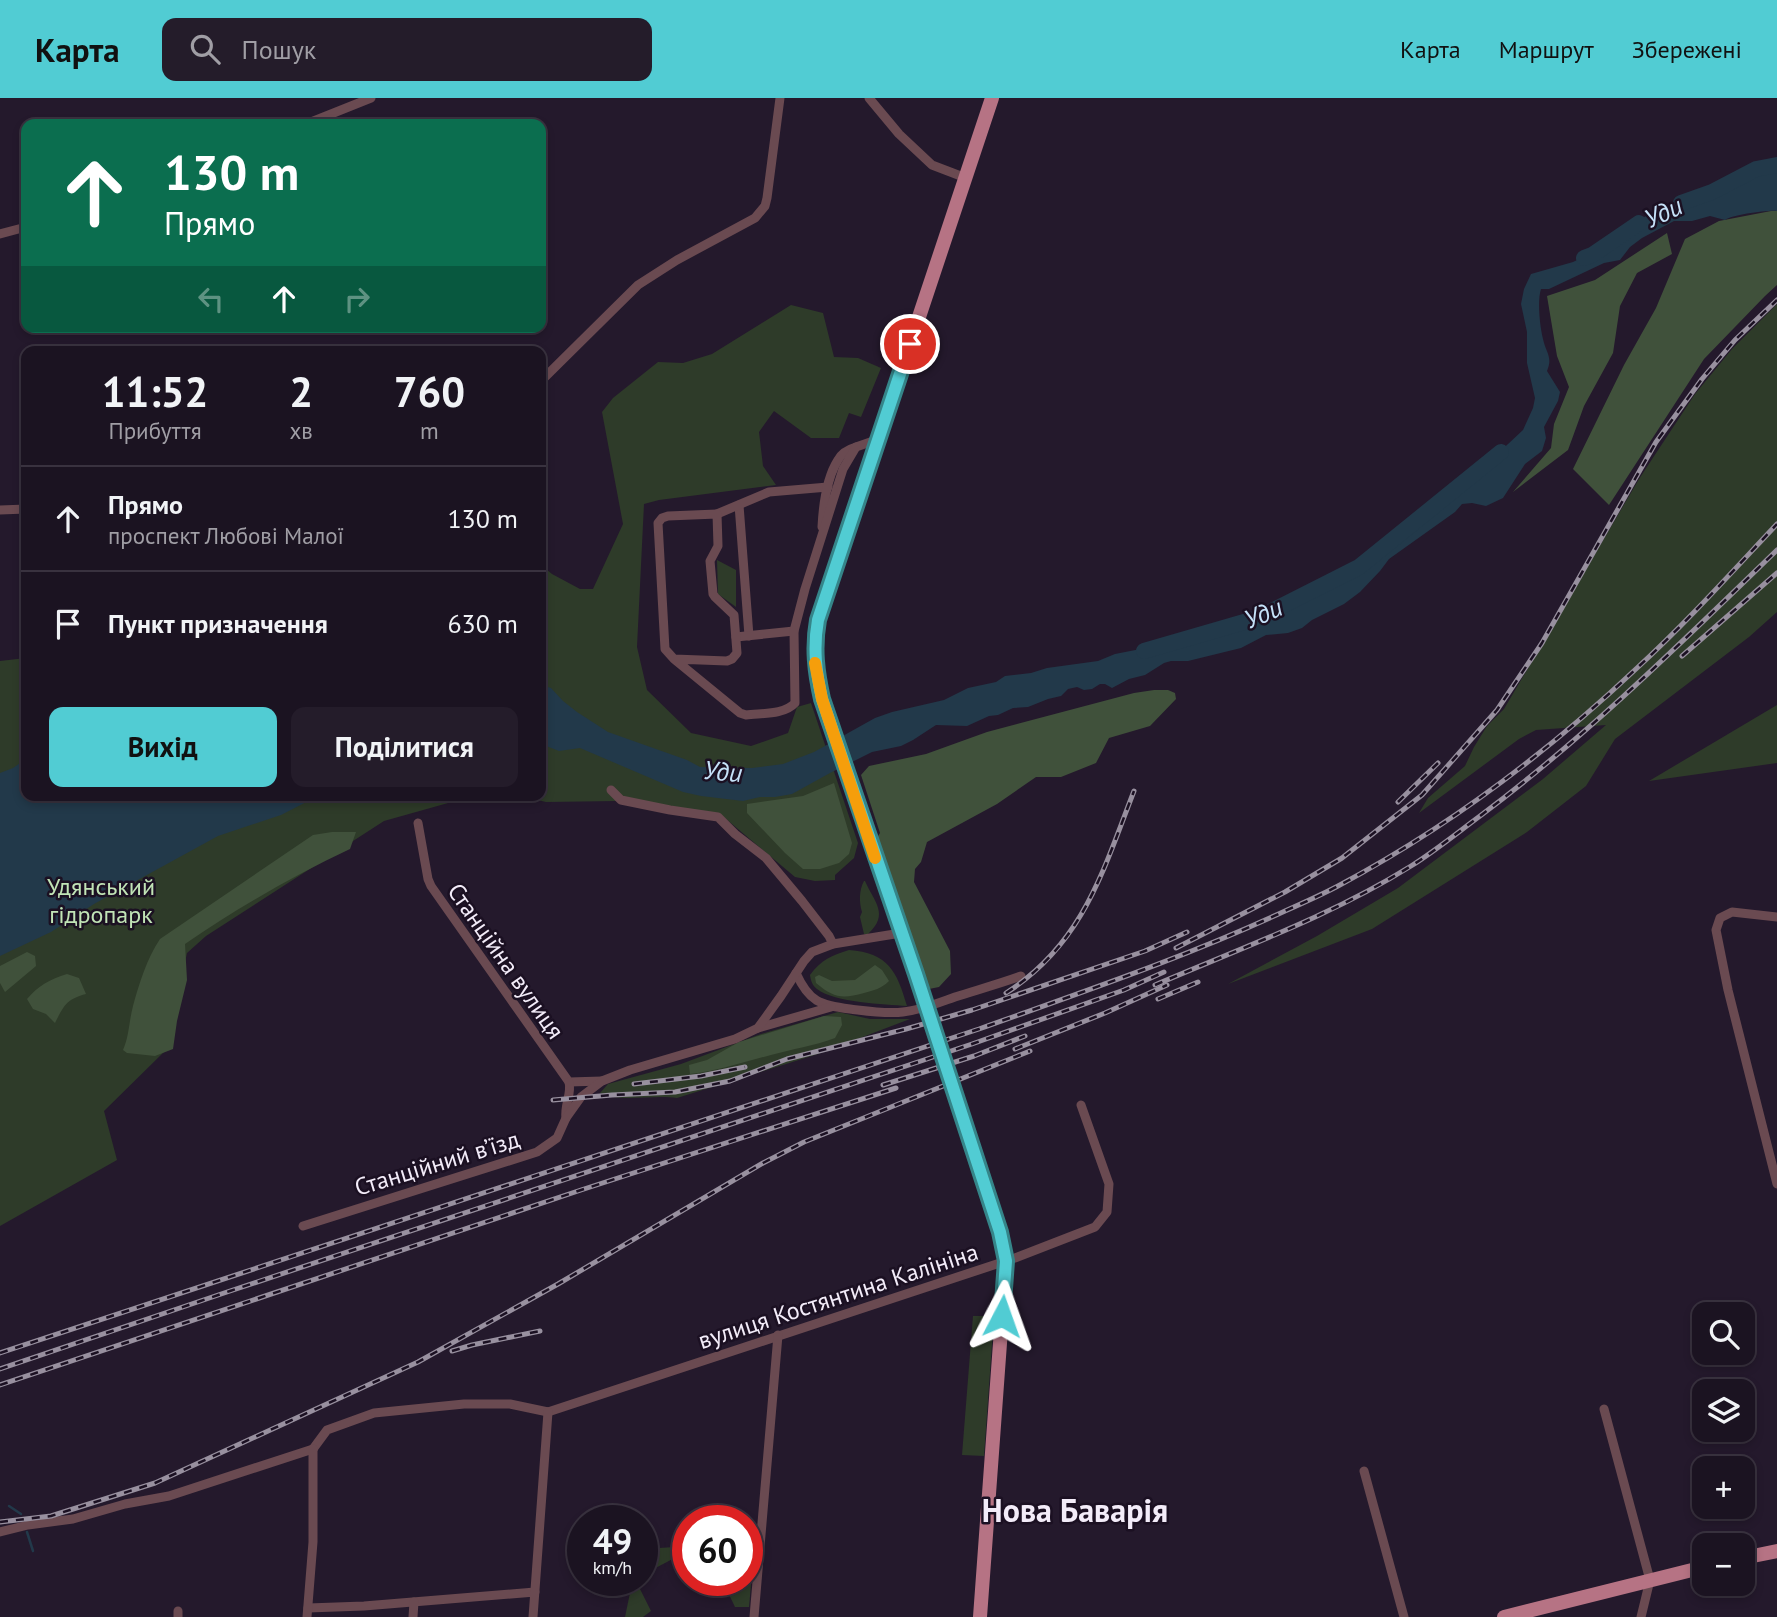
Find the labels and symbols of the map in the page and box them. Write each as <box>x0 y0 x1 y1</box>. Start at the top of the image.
water label: Уди <box>1638 189 1688 235</box>
pin <box>880 314 940 374</box>
water label: Уди <box>1239 590 1287 636</box>
water label: Уди <box>702 753 744 789</box>
park label: Удянський гідропарк <box>47 871 155 930</box>
street label: Станційна вулиця <box>441 877 571 1045</box>
street label: Станційний в’їзд <box>351 1123 523 1203</box>
street label: вулиця Костянтина Калініна <box>694 1236 982 1356</box>
position arrow <box>965 1279 1039 1353</box>
district label: Нова Баварія <box>982 1489 1168 1531</box>
speed limit sign: 60 <box>672 1505 763 1596</box>

